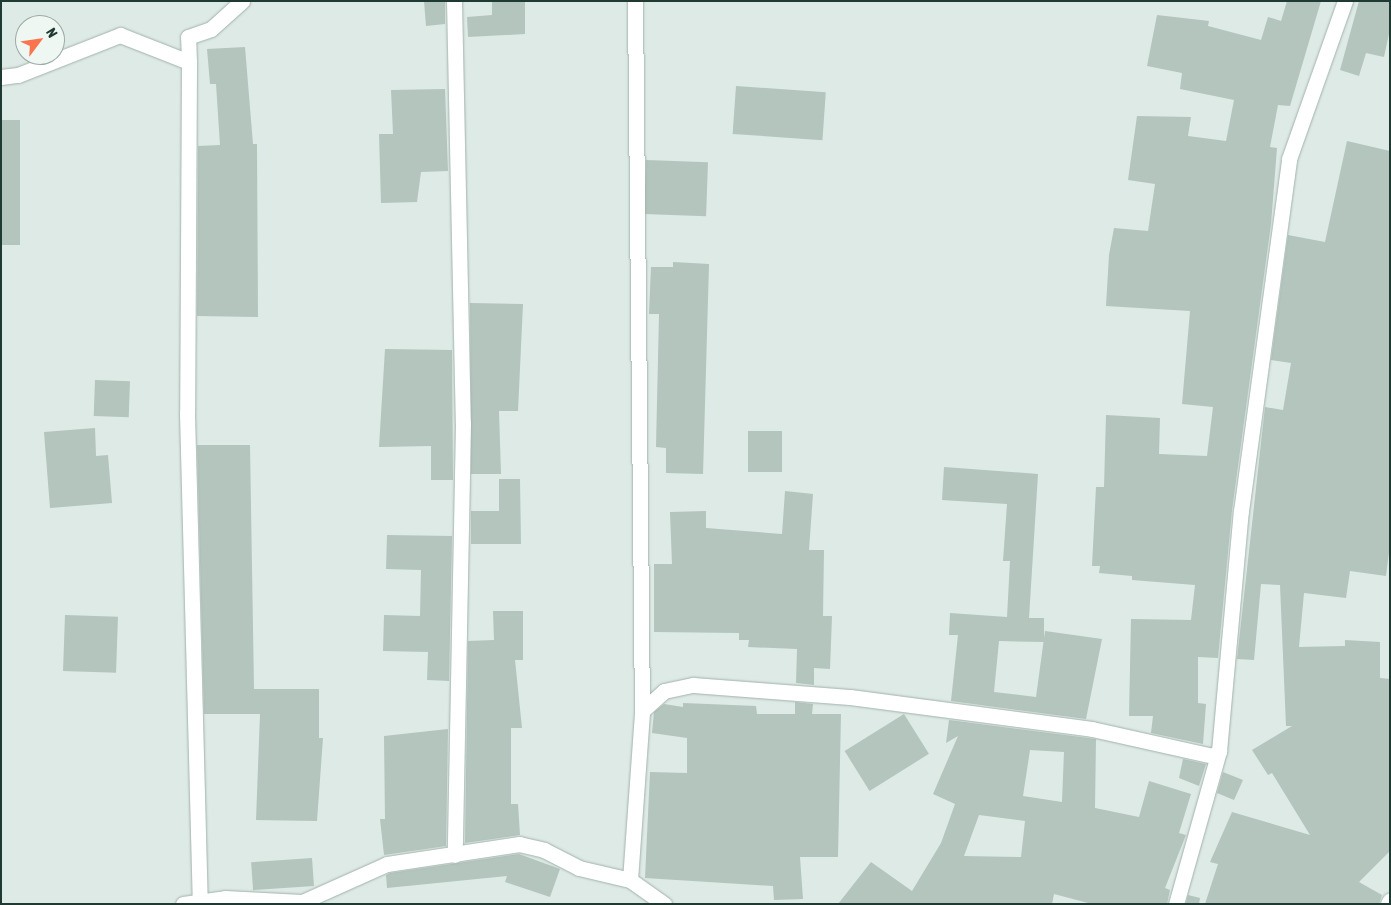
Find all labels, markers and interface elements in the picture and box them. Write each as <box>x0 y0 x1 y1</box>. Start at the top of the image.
north arrow <box>15 15 65 65</box>
text: N <box>43 25 61 40</box>

